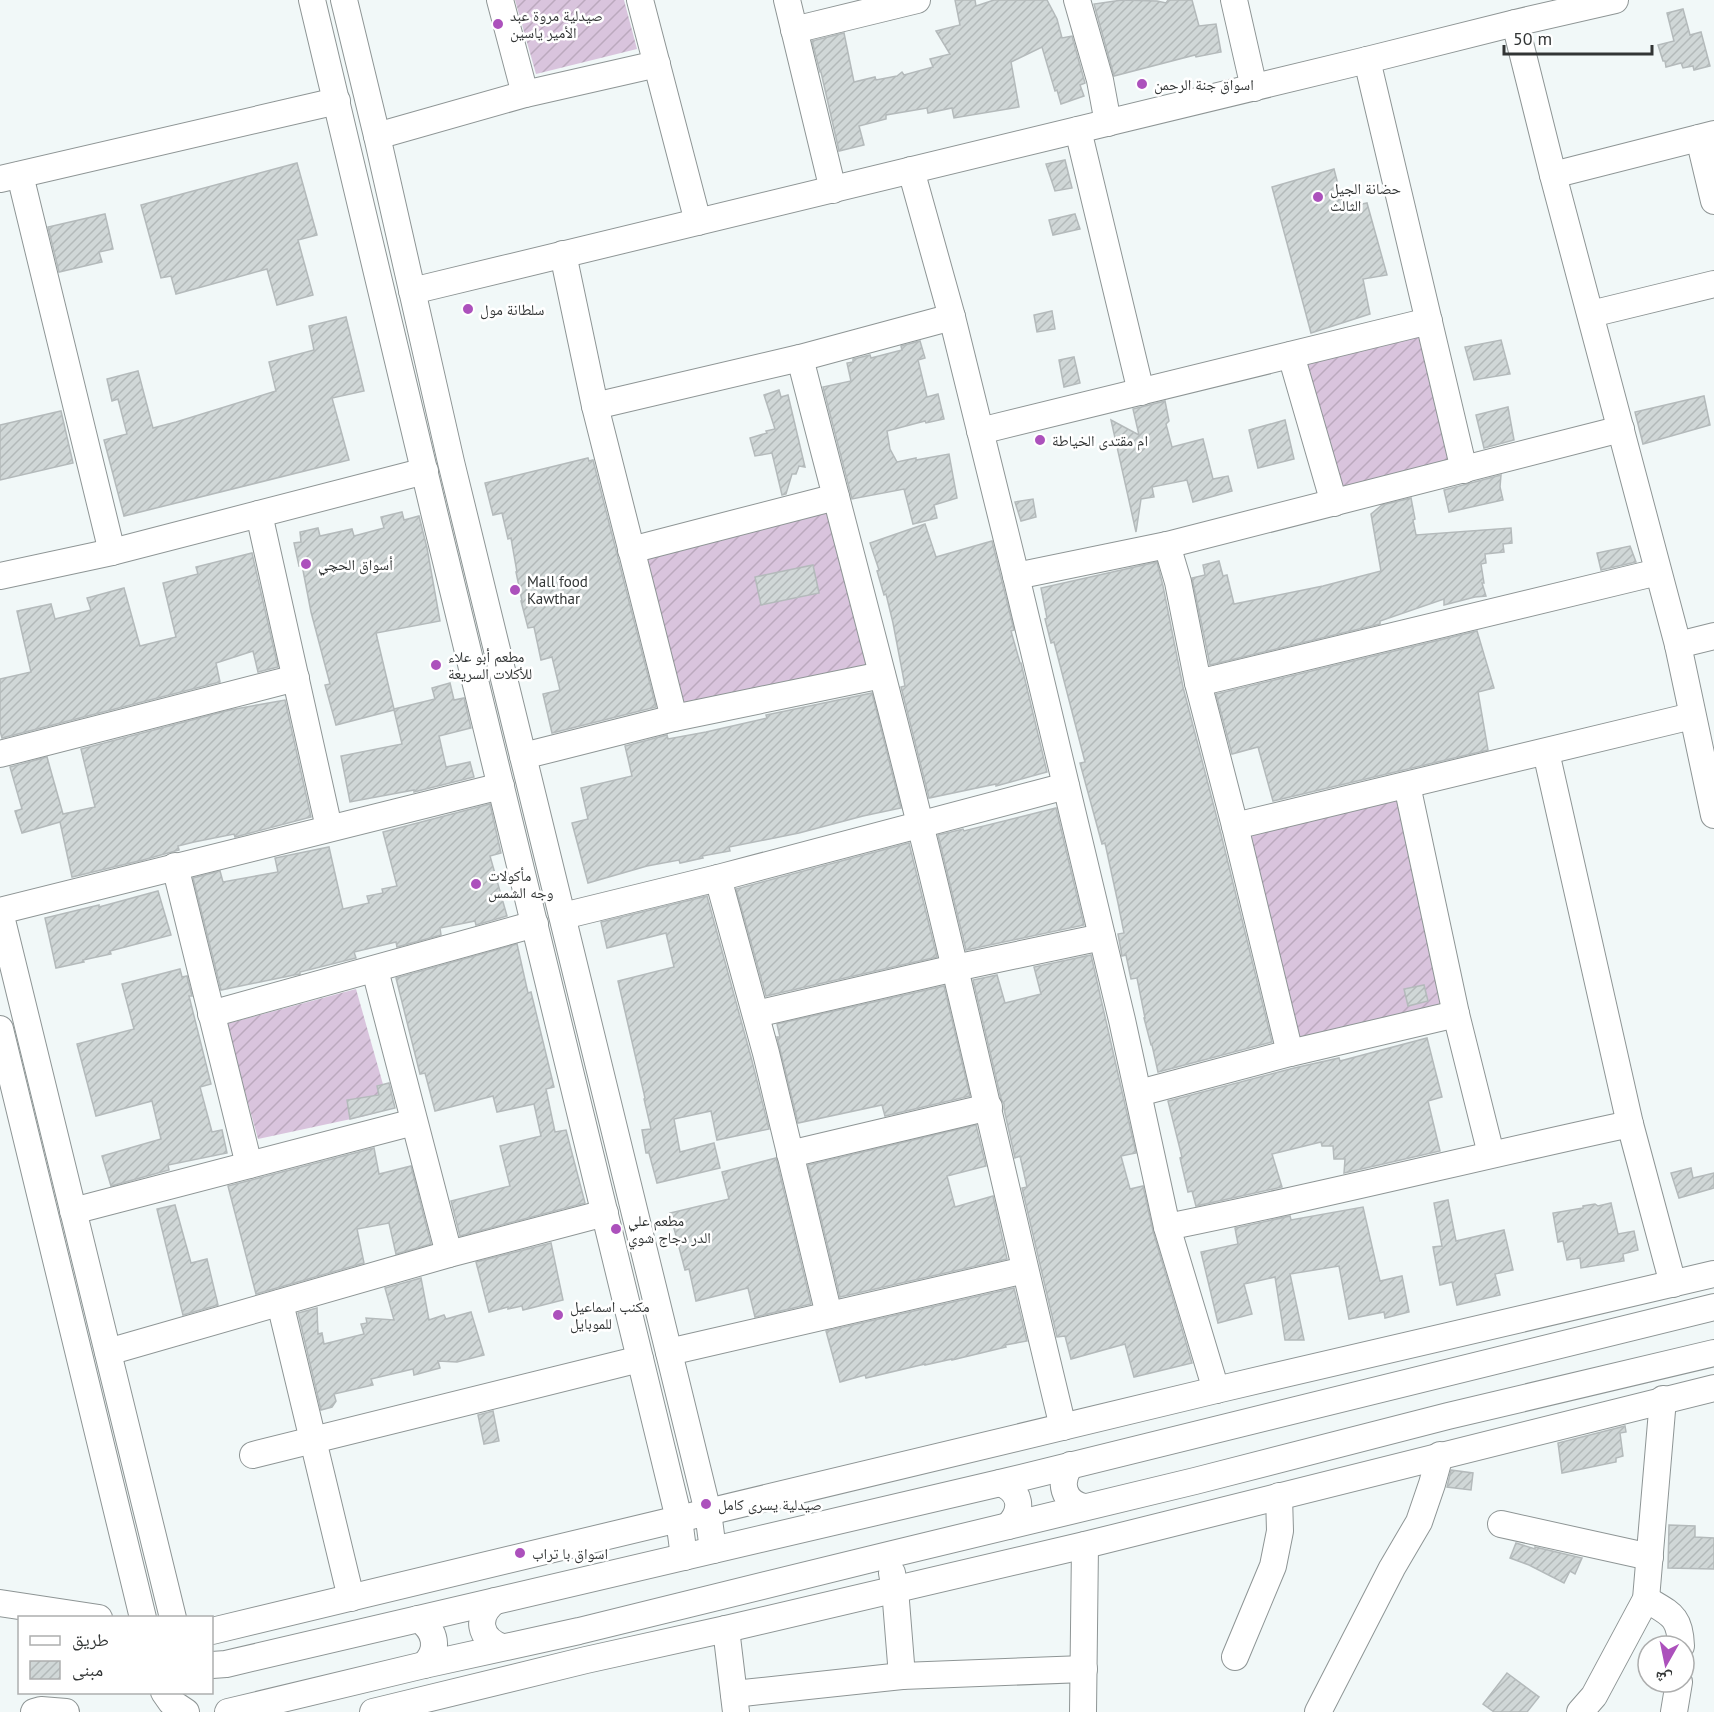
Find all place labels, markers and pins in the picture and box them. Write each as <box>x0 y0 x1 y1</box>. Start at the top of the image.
place label: صيدلية مروة عبد الأمير ياسين <box>510 6 603 43</box>
marker: صيدلية مروة عبد الأمير ياسين <box>491 17 505 31</box>
place label: اسواق جنة الرحمن <box>1154 75 1254 95</box>
marker: اسواق جنة الرحمن <box>1135 77 1149 91</box>
place label: حضانة الجيل الثالث <box>1330 179 1401 215</box>
marker: حضانة الجيل الثالث <box>1311 190 1325 204</box>
place label: سلطانة مول <box>480 300 545 320</box>
marker: سلطانة مول <box>461 302 475 316</box>
place label: ام مقتدى الخياطة <box>1052 431 1148 451</box>
marker: ام مقتدى الخياطة <box>1033 433 1047 447</box>
place label: أسواق الحچي <box>318 555 393 576</box>
marker: أسواق الحچي <box>299 557 313 571</box>
place label: Mall food Kawthar <box>527 572 588 608</box>
marker: Mall food Kawthar <box>508 583 522 597</box>
place label: مطعم أبو علاء للأكلات السريعة <box>448 647 532 683</box>
marker: مطعم أبو علاء للأكلات السريعة <box>429 658 443 672</box>
place label: مأكولات وجه الشمس <box>488 866 554 903</box>
marker: مأكولات وجه الشمس <box>469 877 483 891</box>
place label: مطعم علي الدر دجاج شوي <box>628 1211 711 1249</box>
marker: مطعم علي الدر دجاج شوي <box>609 1222 623 1236</box>
place label: مكنب اسماعيل للموبايل <box>570 1297 650 1334</box>
marker: مكنب اسماعيل للموبايل <box>551 1308 565 1322</box>
place label: صيدلية يسرى كامل <box>718 1495 822 1515</box>
marker: صيدلية يسرى كامل <box>699 1497 713 1511</box>
place label: اسواق با تراب <box>532 1544 608 1564</box>
marker: اسواق با تراب <box>513 1546 527 1560</box>

